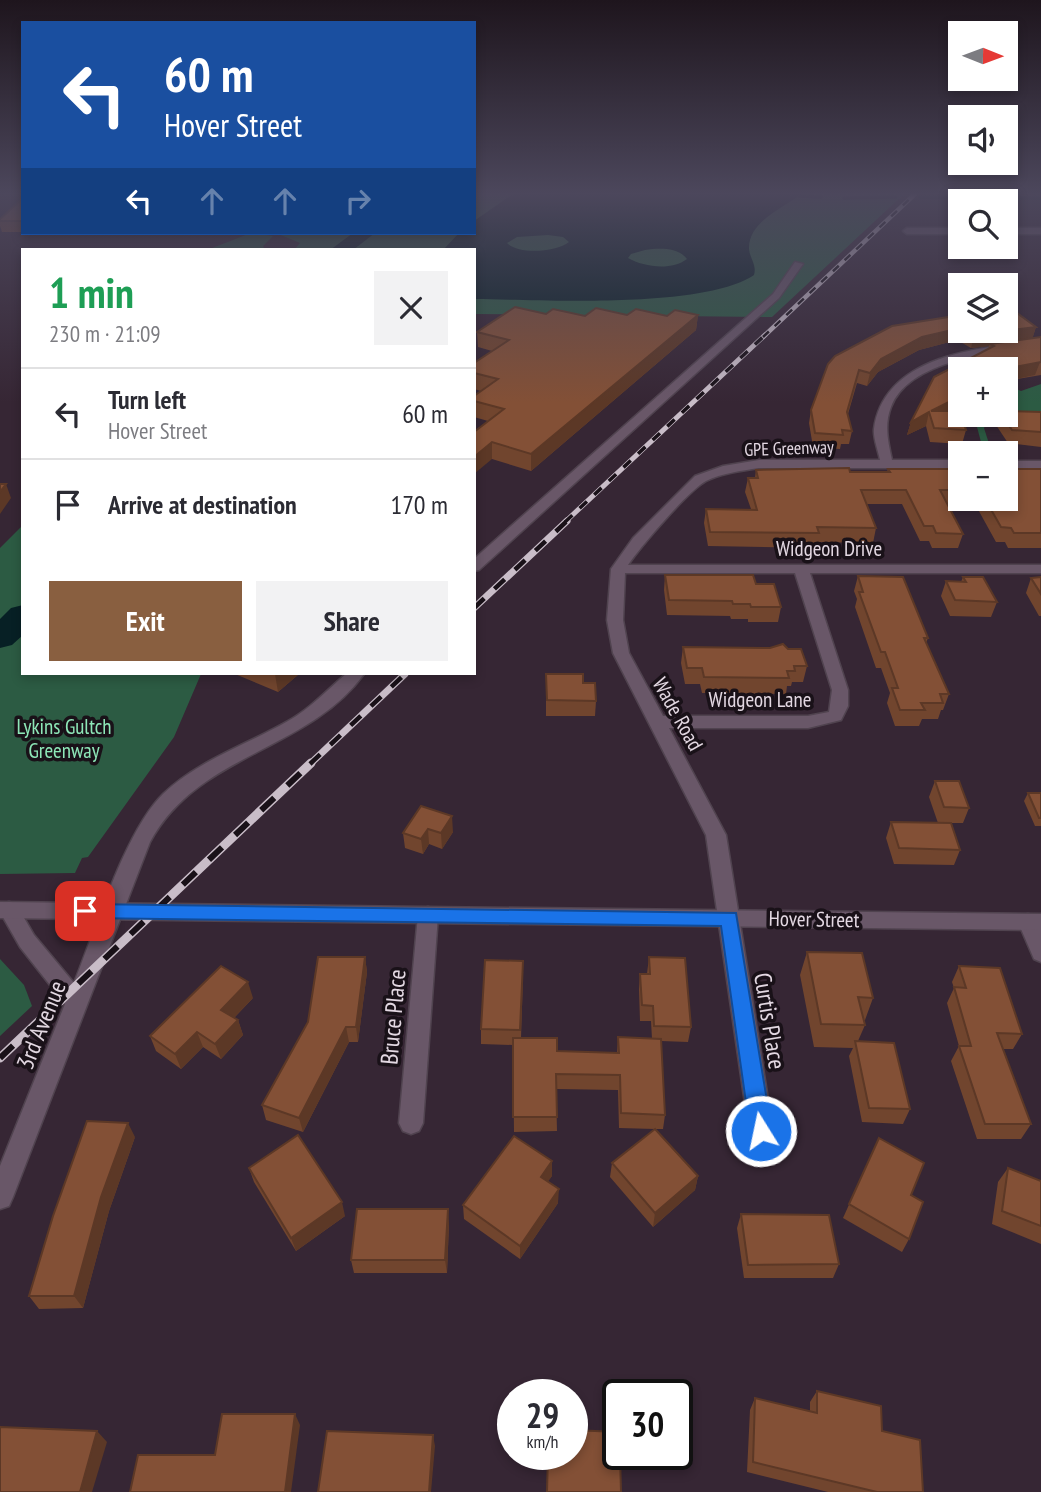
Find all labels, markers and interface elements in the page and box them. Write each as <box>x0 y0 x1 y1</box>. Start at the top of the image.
north arrow <box>948 21 1018 91</box>
map controls <box>948 21 1018 511</box>
text: 60 m <box>164 42 253 106</box>
icon: left <box>49 49 140 140</box>
text: Hover Street <box>164 104 302 146</box>
button: sound <box>948 105 1018 175</box>
icon: left <box>120 182 158 220</box>
icon: ahead <box>193 182 231 220</box>
icon: ahead <box>266 182 304 220</box>
icon: right <box>339 182 377 220</box>
button: search <box>948 189 1018 259</box>
text: 1 min <box>49 265 134 320</box>
button: close <box>374 271 448 345</box>
button: layers <box>948 273 1018 343</box>
text: 230 m · 21:09 <box>49 319 161 348</box>
button: + <box>948 357 1018 427</box>
text: Turn left <box>108 383 186 416</box>
icon: left <box>49 395 87 433</box>
text: 60 m <box>402 397 448 430</box>
text: Hover Street <box>108 416 207 445</box>
street label: GPE Greenway <box>744 435 834 461</box>
button: − <box>948 441 1018 511</box>
icon: arrive <box>49 486 87 524</box>
text: Arrive at destination <box>108 488 297 521</box>
text: 170 m <box>390 488 448 521</box>
street label: Widgeon Drive <box>776 535 882 562</box>
button: Exit <box>49 581 242 661</box>
button: Share <box>256 581 448 661</box>
street label: Wade Road <box>647 673 709 755</box>
street label: Widgeon Lane <box>709 686 811 713</box>
park label: Lykins Gultch Greenway <box>16 713 112 764</box>
pin <box>55 881 115 941</box>
icon: arrive <box>66 892 104 930</box>
street label: Hover Street <box>768 905 860 933</box>
street label: Bruce Place <box>373 968 413 1066</box>
street label: Curtis Place <box>747 971 793 1071</box>
street label: 3rd Avenue <box>9 976 73 1074</box>
position arrow <box>724 1094 798 1168</box>
speed limit sign: 30 <box>602 1379 693 1470</box>
text: 29 <box>526 1392 559 1438</box>
text: km/h <box>527 1430 558 1453</box>

